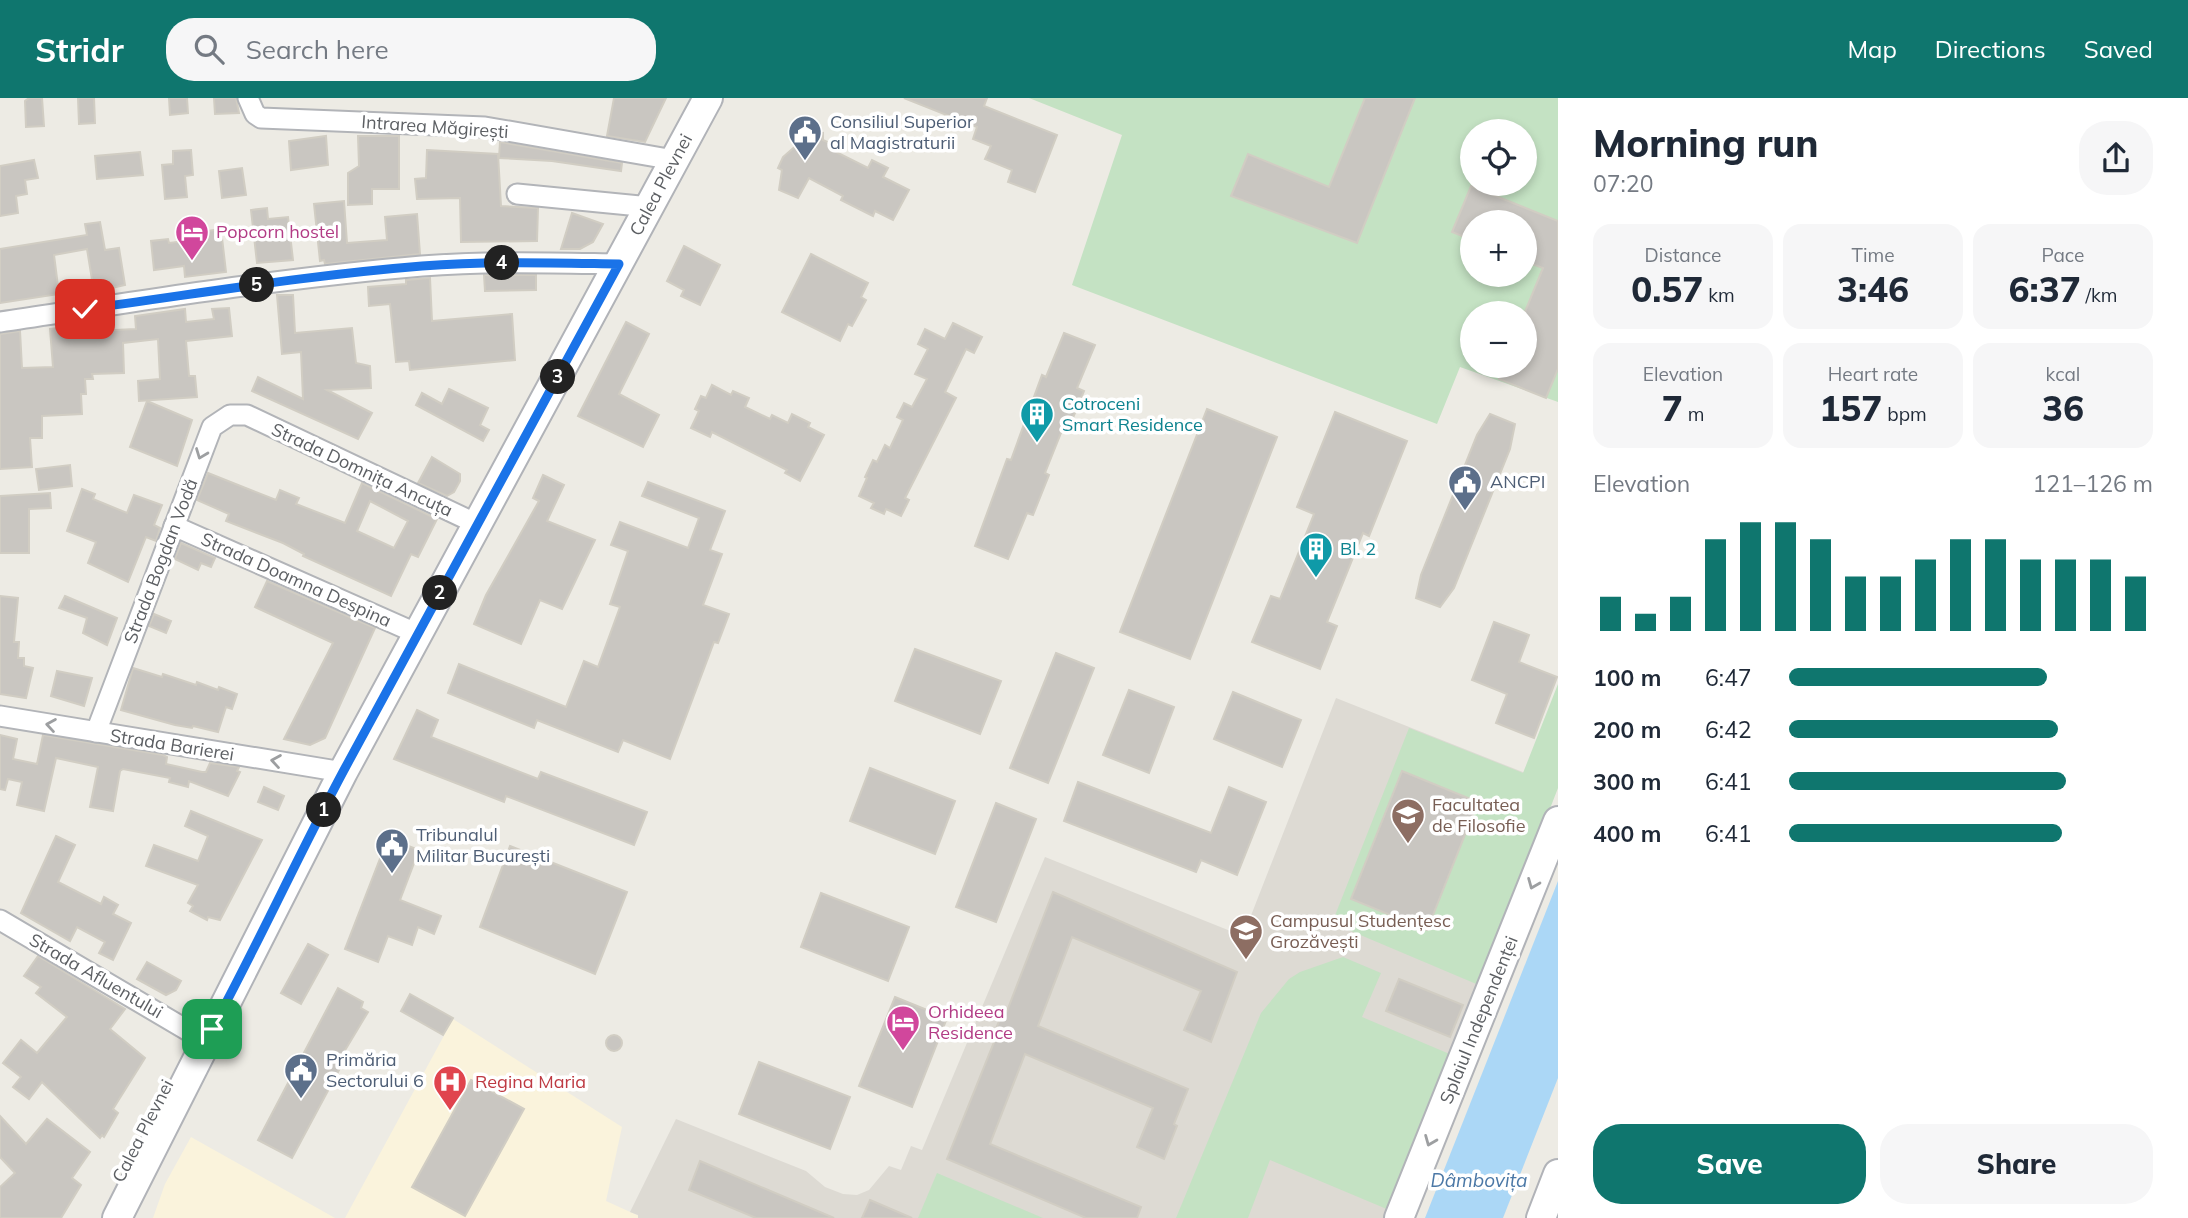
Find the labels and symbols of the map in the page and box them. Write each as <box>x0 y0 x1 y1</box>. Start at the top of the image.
street label: Intrarea Măgirești <box>361 110 509 143</box>
place label: Consiliul Superior al Magistraturii <box>830 110 974 154</box>
public building icon: Consiliul Superior al Magistraturii <box>786 113 824 162</box>
street label: Calea Plevnei <box>624 130 697 240</box>
hotel icon: Popcorn hostel <box>173 213 211 262</box>
place label: Popcorn hostel <box>216 220 339 243</box>
pin: 4 <box>484 246 520 280</box>
pin: 5 <box>240 268 274 302</box>
pin <box>55 279 115 339</box>
pin: 3 <box>540 360 576 394</box>
place label: Cotroceni Smart Residence <box>1062 392 1203 436</box>
building icon: Cotroceni Smart Residence <box>1018 395 1056 444</box>
street label: Strada Domnița Ancuța <box>268 417 457 522</box>
one-way arrow <box>196 448 210 460</box>
public building icon: ANCPI <box>1446 463 1484 512</box>
place label: ANCPI <box>1490 470 1545 493</box>
street label: Strada Bogdan Vodă <box>119 475 203 646</box>
street label: Strada Doamna Despina <box>197 527 395 632</box>
building icon: Bl. 2 <box>1297 530 1335 579</box>
place label: Bl. 2 <box>1340 537 1376 560</box>
pin: 2 <box>422 575 458 610</box>
one-way arrow <box>45 718 57 733</box>
street label: Strada Barierei <box>108 723 236 766</box>
one-way arrow <box>270 754 282 769</box>
pin: 1 <box>306 792 342 828</box>
place label: Facultatea de Filosofie <box>1432 793 1526 837</box>
school or university icon: Facultatea de Filosofie <box>1389 796 1427 845</box>
place label: Tribunalul Militar București <box>416 823 550 867</box>
public building icon: Tribunalul Militar București <box>373 826 411 875</box>
one-way arrow <box>1527 878 1541 890</box>
place label: Campusul Studențesc Grozăvești <box>1270 909 1451 953</box>
school or university icon: Campusul Studențesc Grozăvești <box>1227 912 1265 961</box>
street label: Strada Afluentului <box>25 928 167 1023</box>
street label: Splaiul Independenței <box>1434 932 1523 1107</box>
pin <box>182 999 242 1059</box>
place label: Orhideea Residence <box>928 1000 1013 1044</box>
hotel icon: Orhideea Residence <box>884 1003 922 1052</box>
place label: Primăria Sectorului 6 <box>326 1048 424 1092</box>
public building icon: Primăria Sectorului 6 <box>282 1051 320 1100</box>
hospital icon: Regina Maria <box>431 1063 469 1112</box>
place label: Regina Maria <box>475 1070 586 1093</box>
street label: Calea Plevnei <box>107 1076 178 1186</box>
one-way arrow <box>1425 1135 1439 1147</box>
water label: Dâmbovița <box>1430 1168 1528 1193</box>

